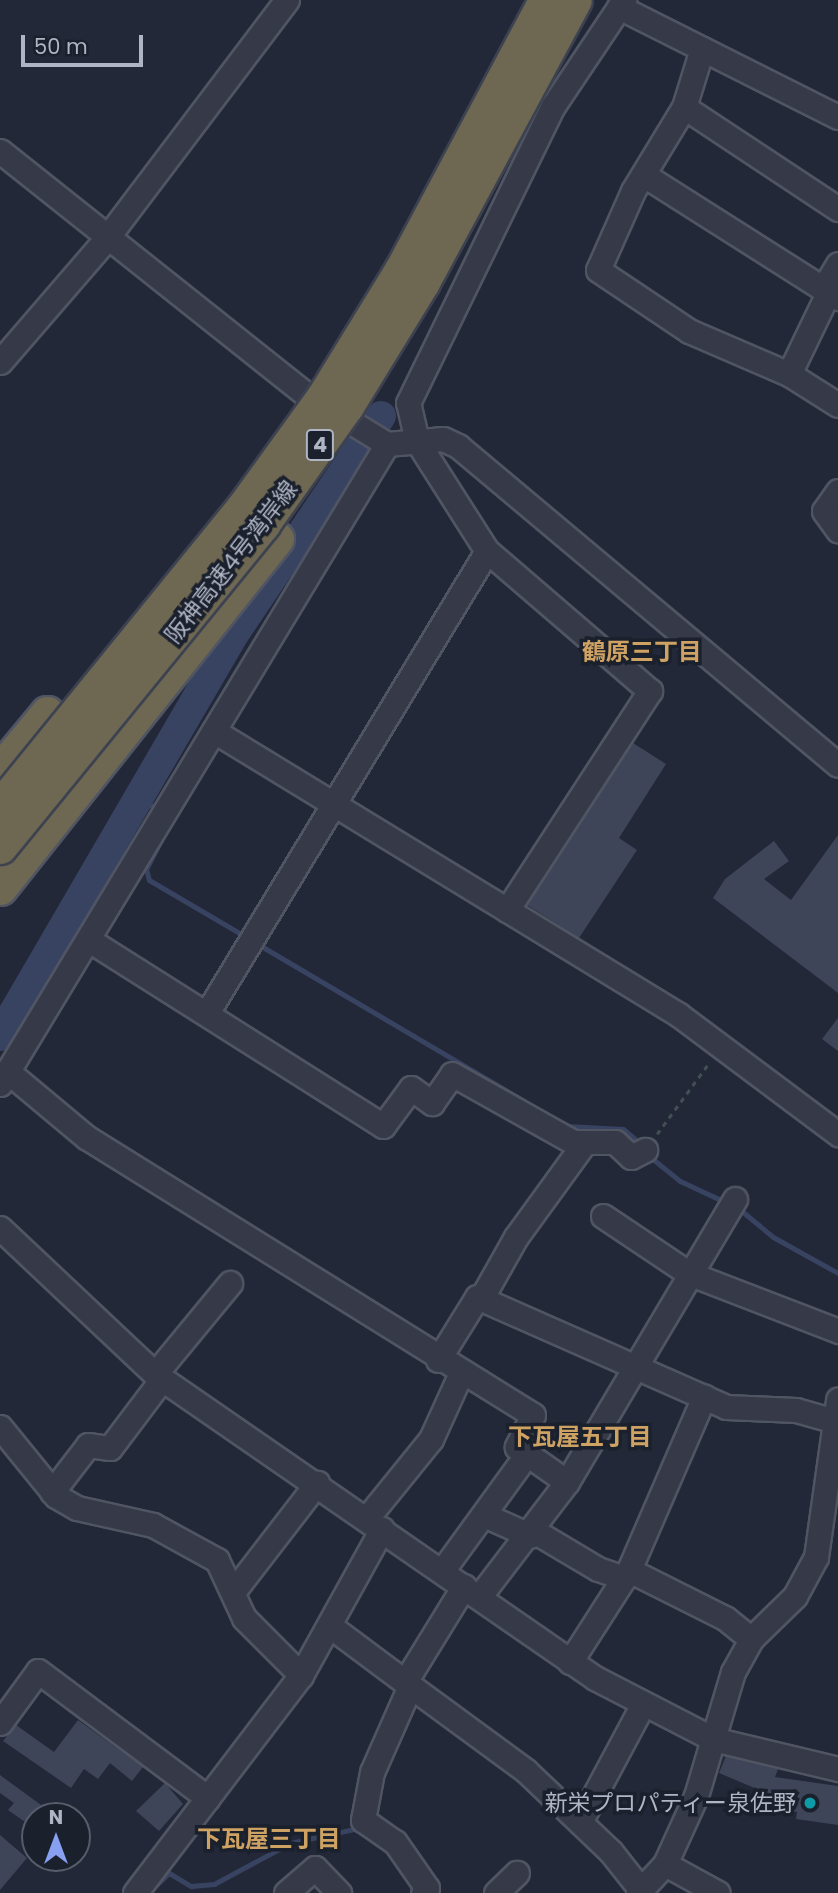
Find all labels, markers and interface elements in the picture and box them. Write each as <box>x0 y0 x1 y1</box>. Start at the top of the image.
scale bar <box>24 21 147 65</box>
text: 50 m <box>34 32 88 61</box>
road number: 4 <box>304 428 336 462</box>
street label: 阪神高速4号湾岸線 <box>159 475 303 649</box>
district label: 鶴原三丁目 <box>582 638 702 666</box>
district label: 下瓦屋五丁目 <box>508 1423 652 1451</box>
place label: 新栄プロパティー泉佐野 <box>543 1789 796 1817</box>
marker: 新栄プロパティー泉佐野 <box>802 1795 818 1811</box>
north arrow <box>21 1802 91 1872</box>
text: N <box>49 1804 63 1831</box>
district label: 下瓦屋三丁目 <box>197 1825 341 1853</box>

